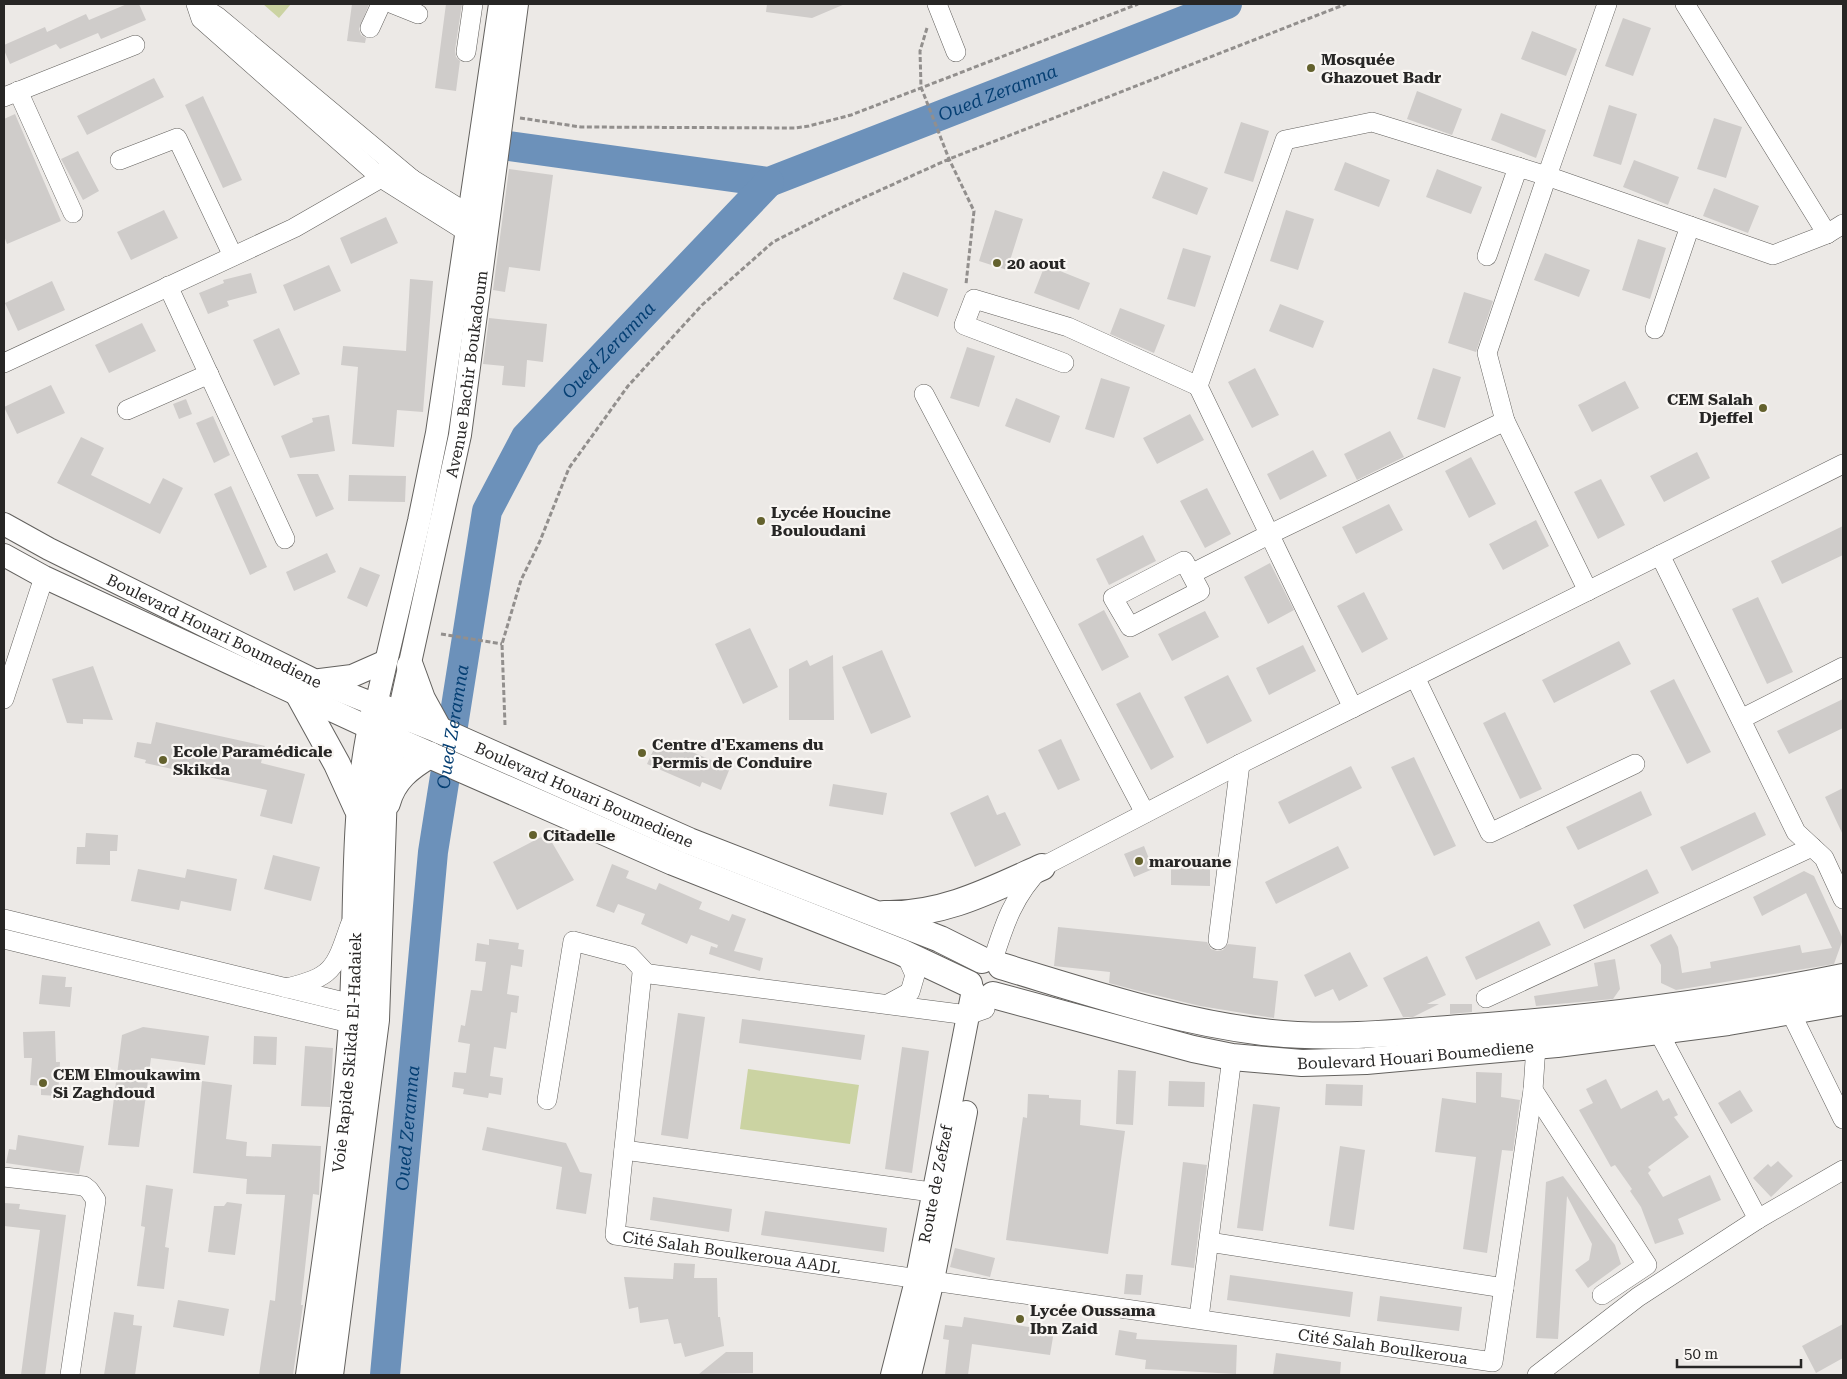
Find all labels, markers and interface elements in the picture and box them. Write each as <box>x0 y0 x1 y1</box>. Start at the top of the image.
place label: Mosquée Ghazouet Badr <box>1321 50 1441 87</box>
water label: Oued Zeramna <box>935 60 1060 125</box>
marker: Mosquée Ghazouet Badr <box>1305 62 1317 74</box>
place label: 20 aout <box>1007 254 1066 273</box>
marker: 20 aout <box>991 257 1003 269</box>
street label: Avenue Bachir Boukadoum <box>442 269 492 479</box>
water label: Oued Zeramna <box>557 297 659 403</box>
place label: CEM Salah Djeffel <box>1667 390 1754 427</box>
marker: CEM Salah Djeffel <box>1757 402 1769 414</box>
place label: Lycée Houcine Bouloudani <box>771 503 891 540</box>
marker: Lycée Houcine Bouloudani <box>755 515 767 527</box>
street label: Boulevard Houari Boumediene <box>104 570 325 692</box>
water label: Oued Zeramna <box>432 663 473 790</box>
place label: Centre d'Examens du Permis de Conduire <box>652 735 824 772</box>
street label: Boulevard Houari Boumediene <box>472 738 697 852</box>
place label: Ecole Paramédicale Skikda <box>173 742 332 779</box>
marker: Centre d'Examens du Permis de Conduire <box>636 747 648 759</box>
marker: Ecole Paramédicale Skikda <box>157 754 169 766</box>
place label: Citadelle <box>543 826 615 845</box>
marker: Citadelle <box>527 829 539 841</box>
place label: marouane <box>1149 852 1231 871</box>
marker: marouane <box>1133 855 1145 867</box>
street label: Voie Rapide Skikda El-Hadaiek <box>328 932 365 1174</box>
street label: Boulevard Houari Boumediene <box>1297 1037 1535 1073</box>
water label: Oued Zeramna <box>391 1064 423 1192</box>
place label: CEM Elmoukawim Si Zaghdoud <box>53 1065 201 1102</box>
marker: CEM Elmoukawim Si Zaghdoud <box>37 1077 49 1089</box>
street label: Route de Zefzef <box>915 1122 957 1245</box>
street label: Cité Salah Boulkeroua AADL <box>621 1227 842 1278</box>
place label: Lycée Oussama Ibn Zaid <box>1030 1301 1156 1338</box>
marker: Lycée Oussama Ibn Zaid <box>1014 1313 1026 1325</box>
street label: Cité Salah Boulkeroua <box>1297 1325 1469 1368</box>
scale bar <box>1677 1336 1801 1368</box>
text: 50 m <box>1684 1345 1719 1363</box>

